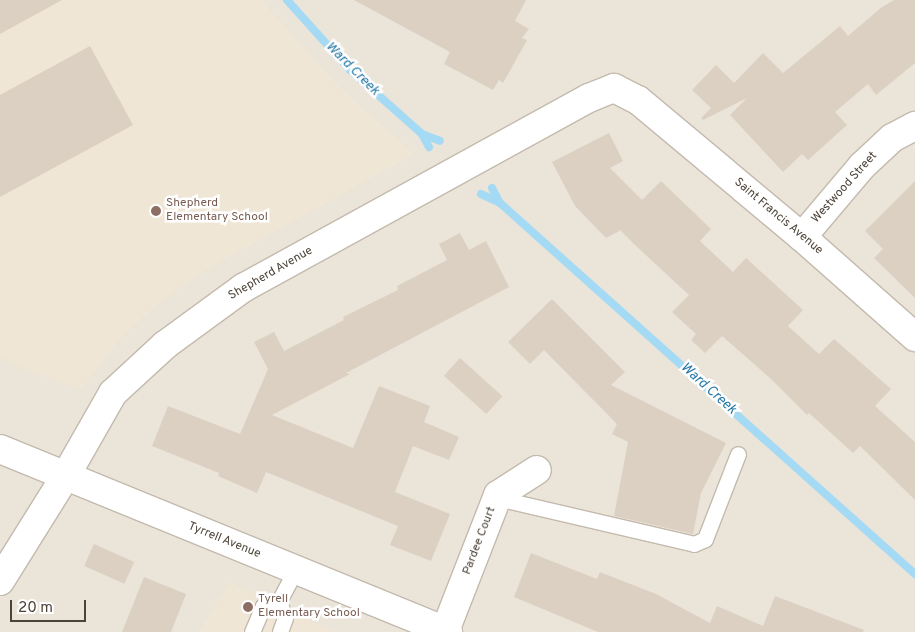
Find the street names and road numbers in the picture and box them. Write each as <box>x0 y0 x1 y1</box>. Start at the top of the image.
street label: Westwood Street <box>809 149 881 227</box>
street label: Saint Francis Avenue <box>731 176 825 258</box>
street label: Shepherd Avenue <box>226 244 316 304</box>
street label: Pardee Court <box>460 505 500 577</box>
street label: Tyrrell Avenue <box>185 520 263 562</box>

